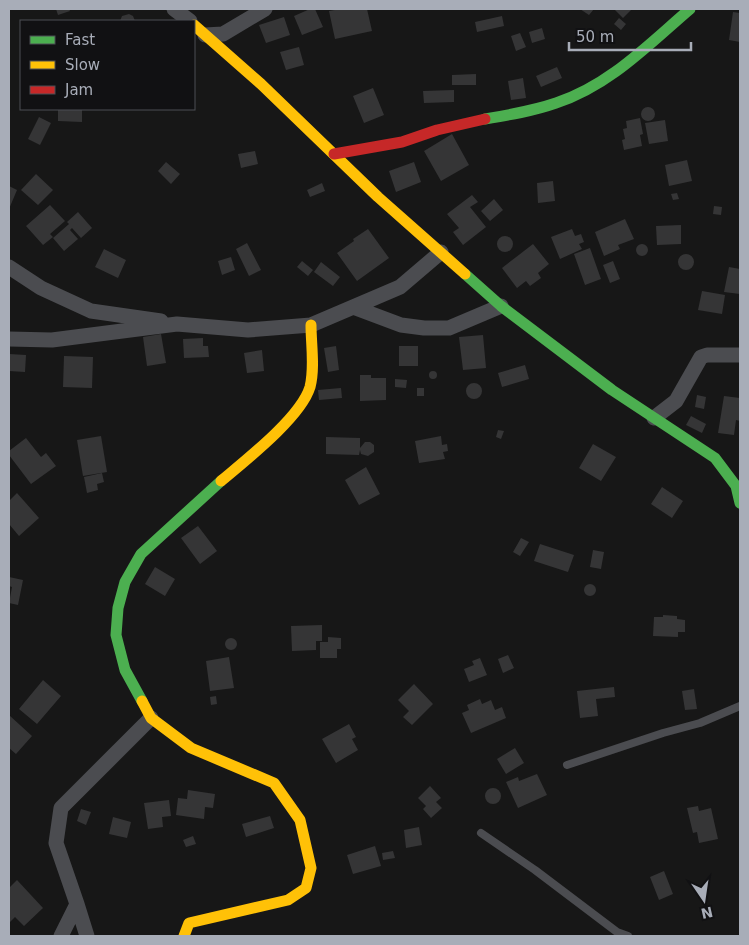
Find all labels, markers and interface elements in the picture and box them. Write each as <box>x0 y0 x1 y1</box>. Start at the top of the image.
legend <box>20 20 195 110</box>
scale bar <box>569 20 692 52</box>
text: 50 m <box>576 28 614 46</box>
text: Fast <box>65 31 95 49</box>
text: Slow <box>65 56 100 74</box>
text: Jam <box>64 81 93 99</box>
north arrow <box>679 875 729 925</box>
text: N <box>699 904 714 922</box>

